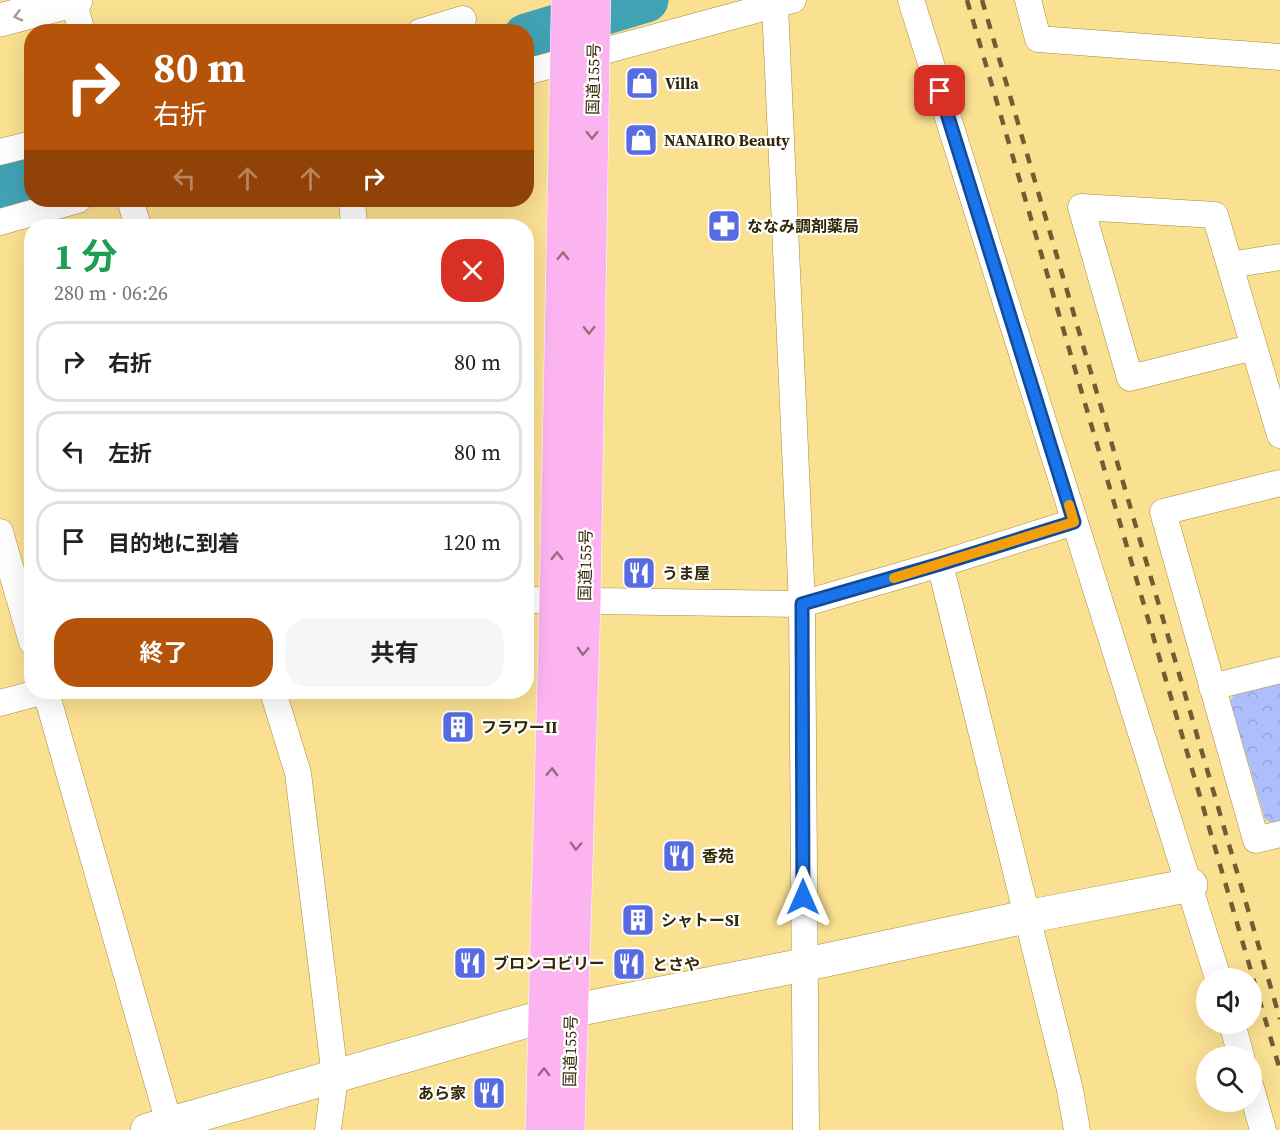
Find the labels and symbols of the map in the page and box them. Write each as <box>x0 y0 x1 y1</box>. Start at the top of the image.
one-way arrow <box>13 8 23 21</box>
street label: 国道155号 <box>581 43 605 115</box>
shop icon: Villa <box>624 65 660 101</box>
pin <box>914 65 965 116</box>
place label: Villa <box>665 72 699 94</box>
shop icon: NANAIRO Beauty <box>623 122 659 158</box>
place label: NANAIRO Beauty <box>664 129 790 151</box>
one-way arrow <box>586 131 598 140</box>
pharmacy icon: ななみ調剤薬局 <box>706 208 742 244</box>
place label: ななみ調剤薬局 <box>747 215 859 237</box>
one-way arrow <box>557 251 569 260</box>
one-way arrow <box>583 326 595 335</box>
street label: 国道155号 <box>573 529 597 601</box>
one-way arrow <box>551 551 563 560</box>
restaurant icon: うま屋 <box>621 555 657 591</box>
place label: うま屋 <box>662 562 710 584</box>
one-way arrow <box>576 646 589 655</box>
building icon: フラワーII <box>440 709 476 745</box>
place label: フラワーII <box>481 716 557 738</box>
one-way arrow <box>545 767 558 776</box>
restaurant icon: 香苑 <box>661 838 697 874</box>
one-way arrow <box>570 841 582 850</box>
place label: 香苑 <box>702 845 734 867</box>
position arrow <box>771 865 835 929</box>
building icon: シャトーSI <box>620 902 656 938</box>
place label: シャトーSI <box>661 909 740 931</box>
restaurant icon: ブロンコビリー <box>452 945 488 981</box>
restaurant icon: とさや <box>611 946 647 982</box>
place label: ブロンコビリー <box>493 952 605 974</box>
place label: とさや <box>652 953 700 975</box>
street label: 国道155号 <box>558 1015 582 1087</box>
one-way arrow <box>538 1067 550 1076</box>
restaurant icon: あら家 <box>471 1075 507 1111</box>
place label: あら家 <box>418 1082 466 1104</box>

